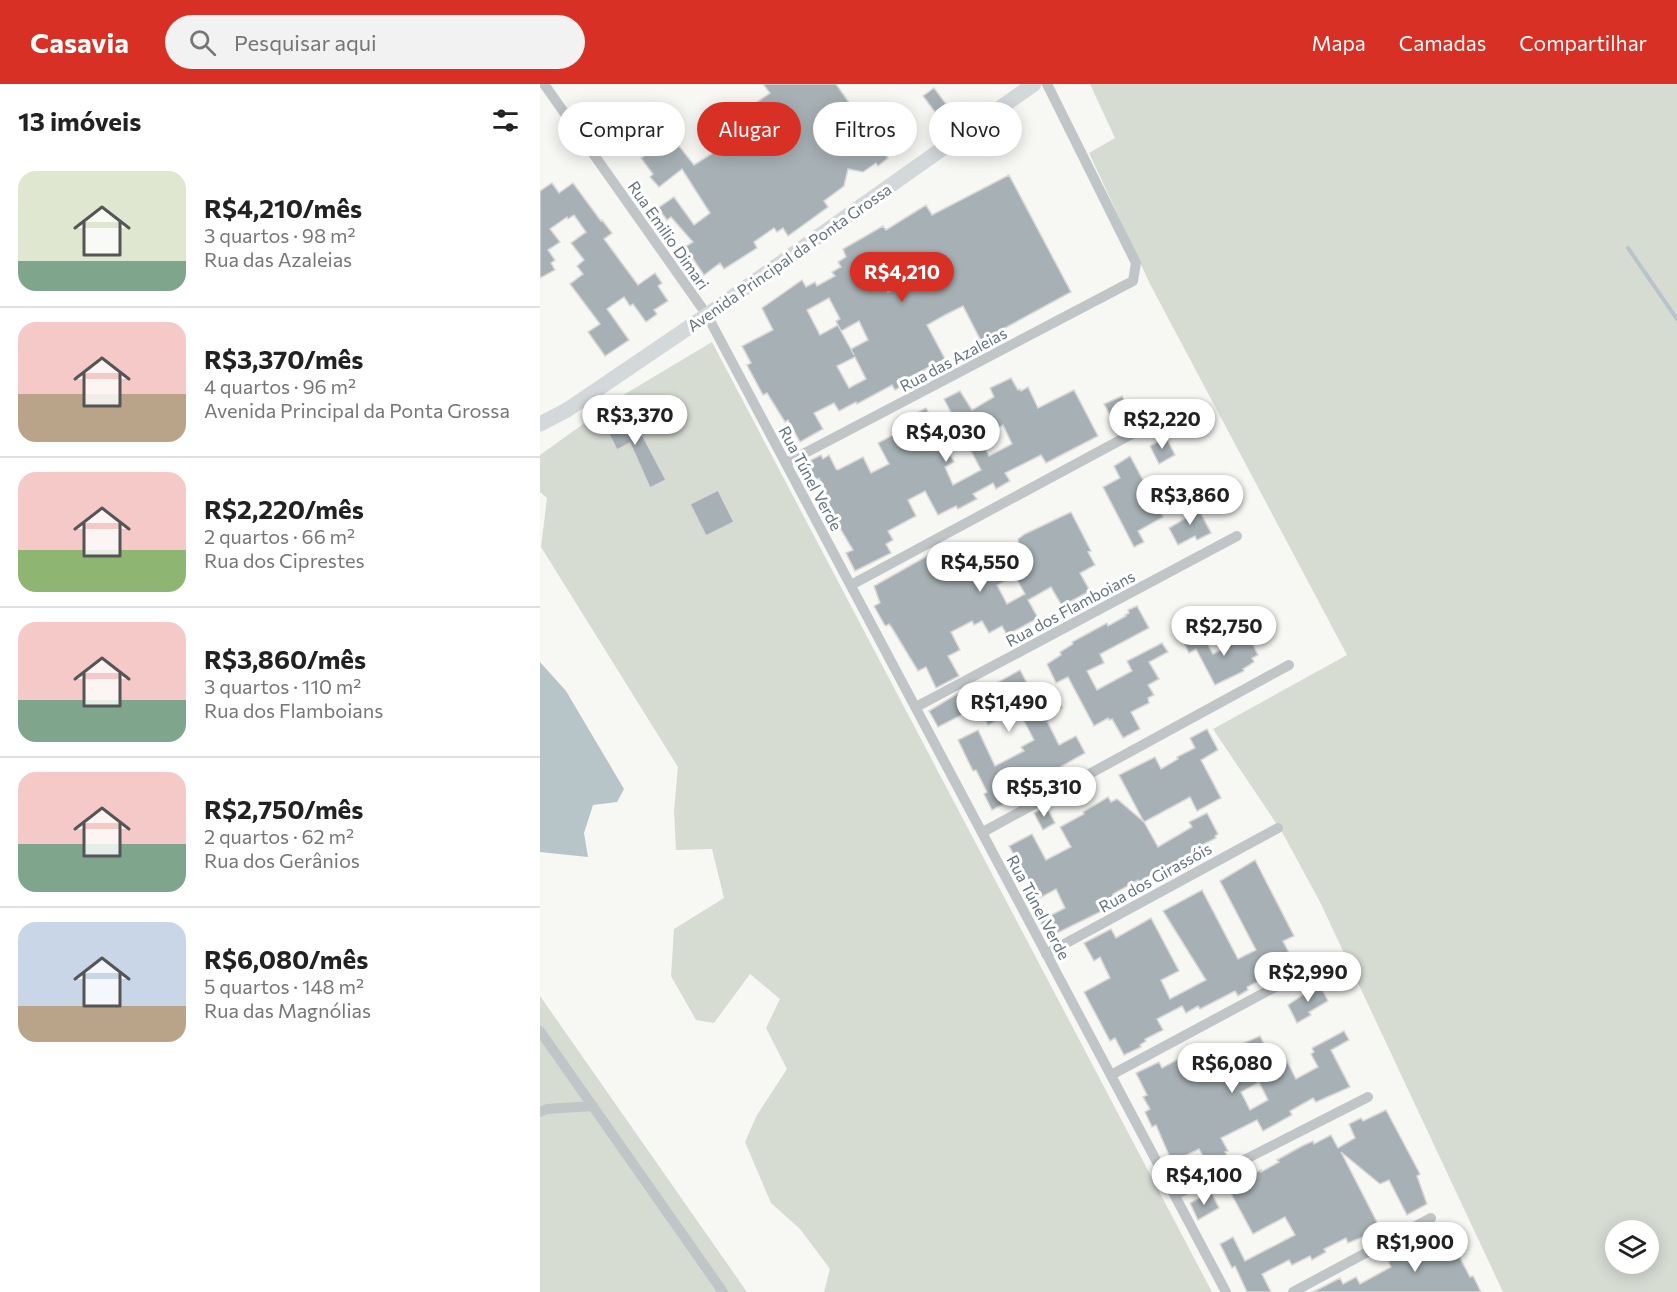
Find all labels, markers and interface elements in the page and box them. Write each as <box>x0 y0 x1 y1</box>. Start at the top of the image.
search box <box>165 15 585 69</box>
text: Casavia <box>30 25 129 59</box>
icon: search <box>186 26 219 59</box>
text: Pesquisar aqui <box>234 29 377 56</box>
text: Mapa <box>1312 30 1366 55</box>
text: Camadas <box>1399 30 1486 55</box>
text: Compartilhar <box>1519 30 1647 55</box>
chip: Comprar <box>558 102 685 156</box>
chip: Alugar <box>697 102 801 156</box>
chip: Filtros <box>813 102 917 156</box>
chip: Novo <box>929 102 1022 156</box>
icon: filters <box>489 104 522 137</box>
text: 13 imóveis <box>18 105 141 136</box>
street label: Rua Emilio Dimari <box>624 177 714 293</box>
street label: Avenida Principal da Ponta Grossa <box>683 179 895 335</box>
text: R$4,210/mês <box>204 192 362 223</box>
icon: home <box>66 195 138 267</box>
text: 3 quartos · 98 m² <box>204 223 355 247</box>
text: Rua das Azaleias <box>204 247 352 271</box>
pin: R$4,210 <box>847 252 957 303</box>
text: R$4,210 <box>864 259 940 283</box>
street label: Rua das Azaleias <box>896 323 1010 395</box>
text: R$3,370/mês <box>204 343 363 374</box>
icon: home <box>66 346 138 418</box>
text: 4 quartos · 96 m² <box>204 374 356 398</box>
pin: R$3,370 <box>580 395 690 446</box>
text: Avenida Principal da Ponta Grossa <box>204 398 510 422</box>
pin: R$2,220 <box>1107 399 1217 450</box>
text: R$3,370 <box>596 402 674 426</box>
text: R$2,220 <box>1123 406 1201 430</box>
pin: R$4,030 <box>891 412 1001 463</box>
text: R$4,030 <box>906 419 986 443</box>
street label: Rua Túnel Verde <box>775 422 847 534</box>
pin: R$3,860 <box>1135 475 1245 526</box>
text: R$3,860 <box>1150 482 1230 506</box>
text: R$2,220/mês <box>204 493 364 524</box>
icon: home <box>66 496 138 568</box>
text: 2 quartos · 66 m² <box>204 524 355 548</box>
pin: R$4,550 <box>925 542 1035 593</box>
text: Rua dos Ciprestes <box>204 548 365 572</box>
text: R$4,550 <box>940 549 1020 573</box>
street label: Rua dos Flamboians <box>1002 566 1138 650</box>
pin: R$2,750 <box>1169 606 1279 657</box>
text: R$2,750 <box>1185 613 1263 637</box>
text: R$3,860/mês <box>204 643 366 674</box>
icon: home <box>66 646 138 718</box>
text: 3 quartos · 110 m² <box>204 674 361 698</box>
pin: R$1,490 <box>954 682 1064 733</box>
text: R$1,490 <box>970 689 1048 713</box>
text: Rua dos Flamboians <box>204 698 383 722</box>
pin: R$5,310 <box>989 767 1099 818</box>
text: R$5,310 <box>1006 774 1082 798</box>
text: R$2,750/mês <box>204 793 363 824</box>
icon: home <box>66 796 138 868</box>
text: 2 quartos · 62 m² <box>204 824 354 848</box>
street label: Rua dos Girassóis <box>1095 838 1215 916</box>
text: Rua dos Gerânios <box>204 848 360 872</box>
street label: Rua Túnel Verde <box>1003 851 1075 963</box>
text: R$6,080/mês <box>204 943 368 974</box>
icon: home <box>66 946 138 1018</box>
pin: R$2,990 <box>1253 952 1363 1003</box>
text: R$2,990 <box>1268 959 1348 983</box>
text: 5 quartos · 148 m² <box>204 974 364 998</box>
text: Rua das Magnólias <box>204 998 371 1022</box>
pin: R$6,080 <box>1177 1043 1287 1094</box>
text: R$6,080 <box>1191 1050 1273 1074</box>
pin: R$4,100 <box>1149 1155 1259 1206</box>
text: R$4,100 <box>1166 1162 1242 1186</box>
map controls <box>1605 1220 1659 1274</box>
button: layers <box>1605 1220 1659 1274</box>
pin: R$1,900 <box>1360 1222 1470 1273</box>
text: R$1,900 <box>1376 1229 1454 1253</box>

